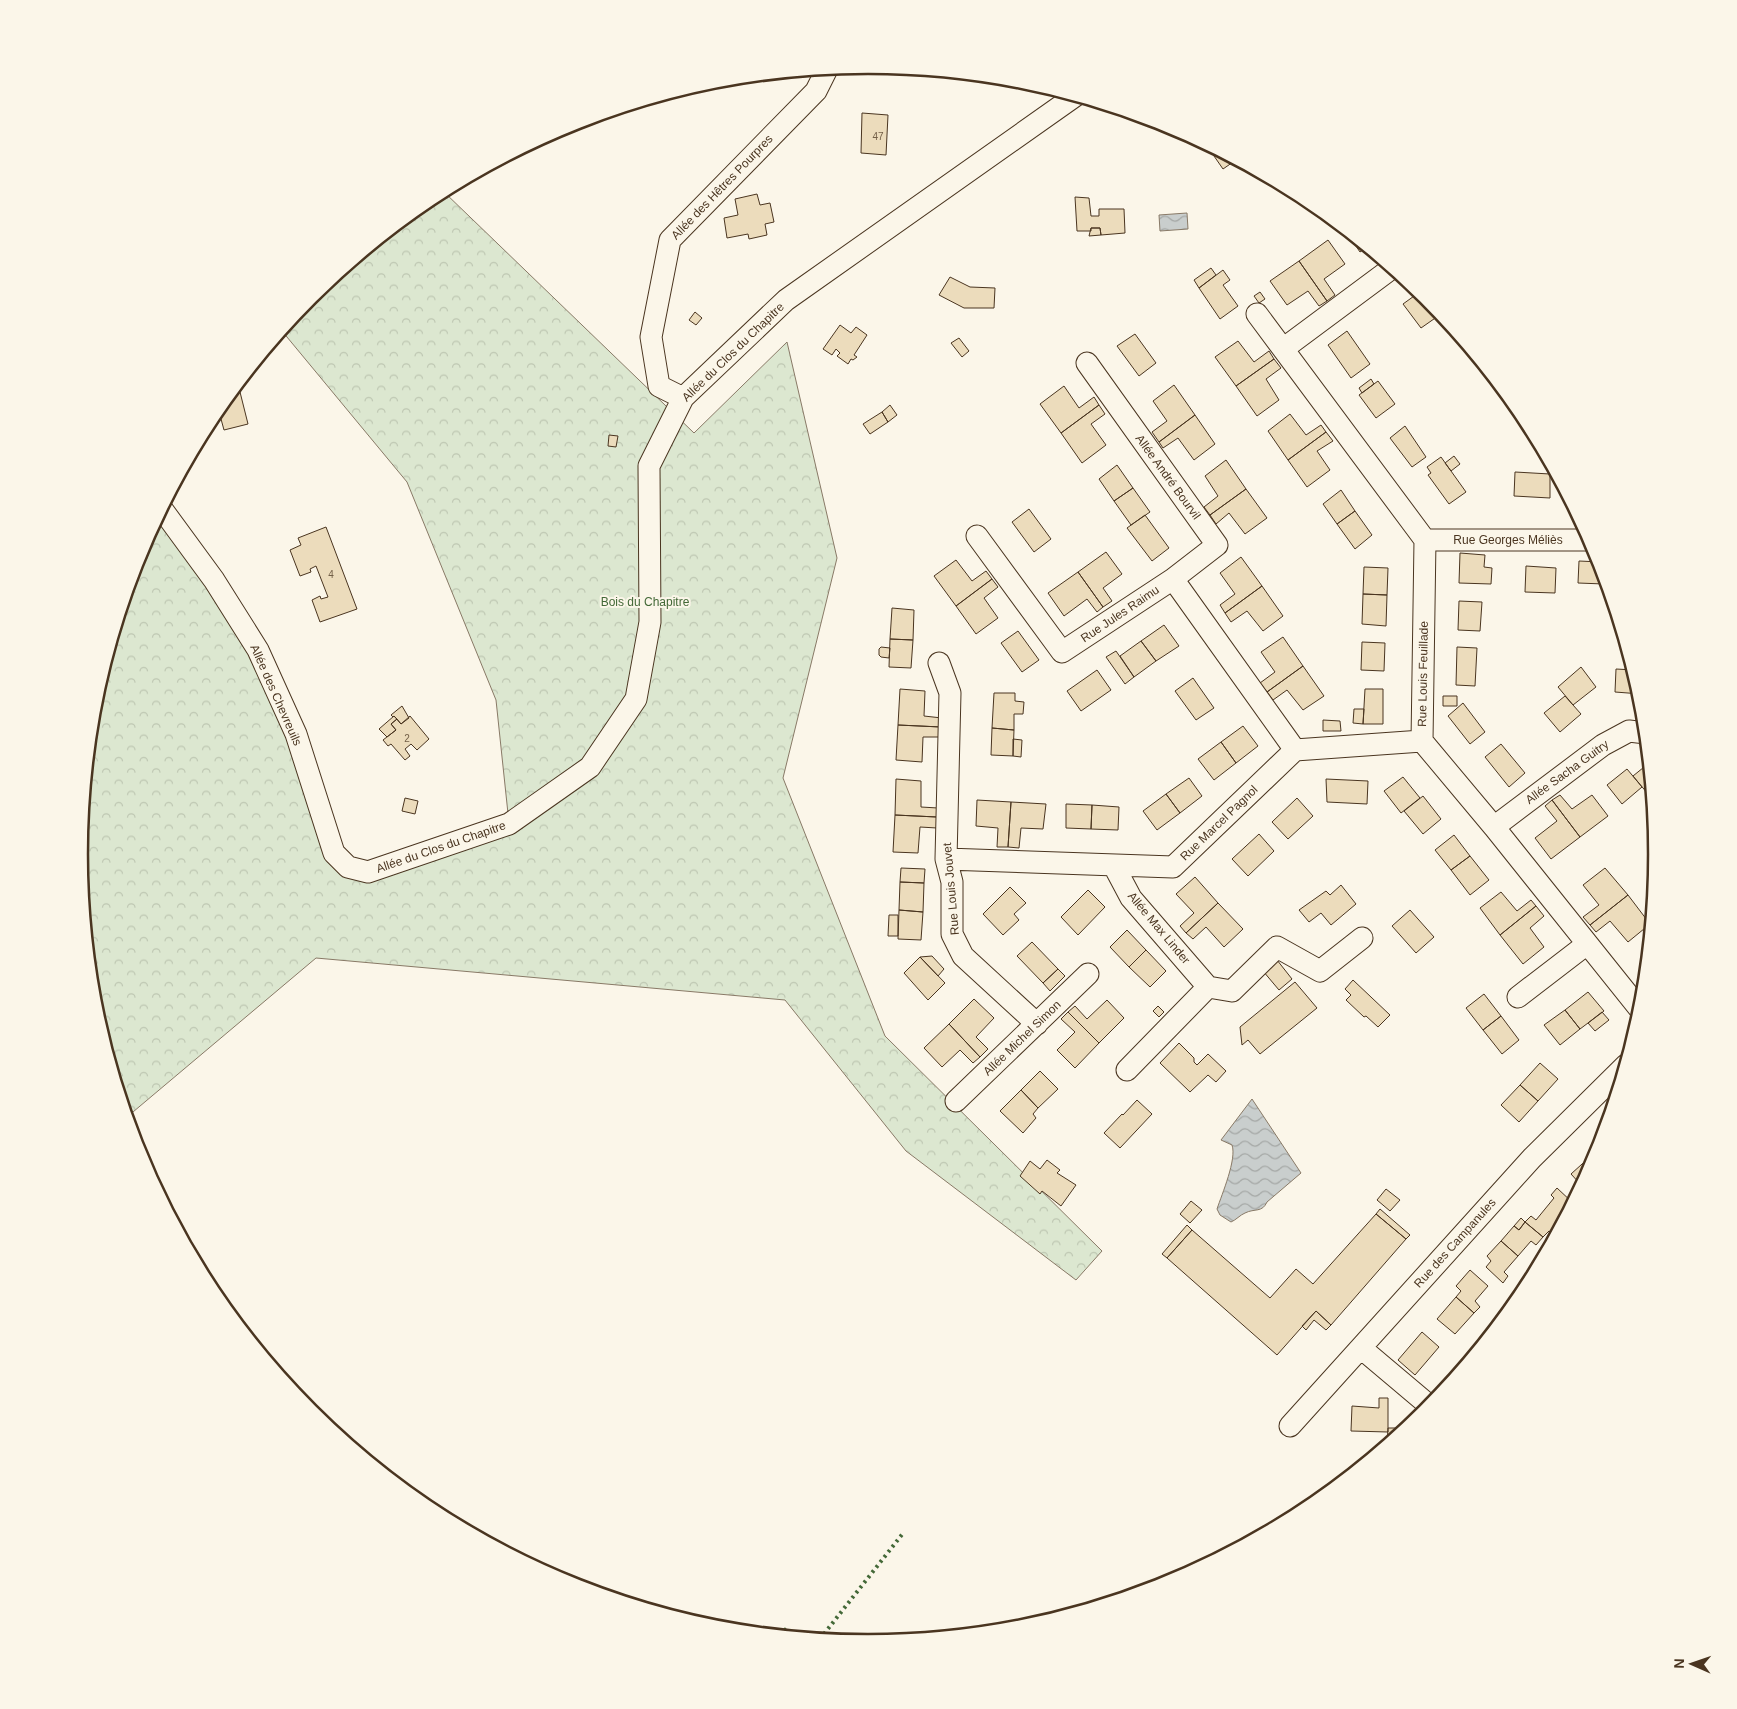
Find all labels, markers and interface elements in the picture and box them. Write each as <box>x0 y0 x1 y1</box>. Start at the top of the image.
house number: 47 <box>872 131 884 142</box>
street label: Allée des Hêtres Pourpres <box>668 132 776 242</box>
street label: Allée du Clos du Chapitre <box>679 299 787 404</box>
street label: Allée André Bourvil <box>1133 432 1203 522</box>
street label: Rue Georges Méliès <box>1453 533 1563 547</box>
house number: 4 <box>328 569 334 580</box>
street label: Rue Jules Raimu <box>1078 583 1162 645</box>
park label: Bois du Chapitre <box>601 595 690 609</box>
street label: Rue Louis Feuillade <box>1415 621 1431 727</box>
street label: Allée des Chevreuils <box>247 642 305 748</box>
house number: 2 <box>404 733 410 744</box>
street label: Allée Sacha Guitry <box>1523 737 1611 807</box>
street label: Rue Marcel Pagnol <box>1177 783 1261 863</box>
street label: Allée du Clos du Chapitre <box>374 818 508 876</box>
street label: Rue Louis Jouvet <box>940 842 962 936</box>
street label: Allée Max Linder <box>1125 889 1193 967</box>
street label: Allée Michel Simon <box>980 998 1064 1078</box>
street label: Rue des Campanules <box>1411 1195 1499 1291</box>
north arrow <box>1667 1639 1717 1689</box>
text: N <box>1671 1658 1687 1669</box>

